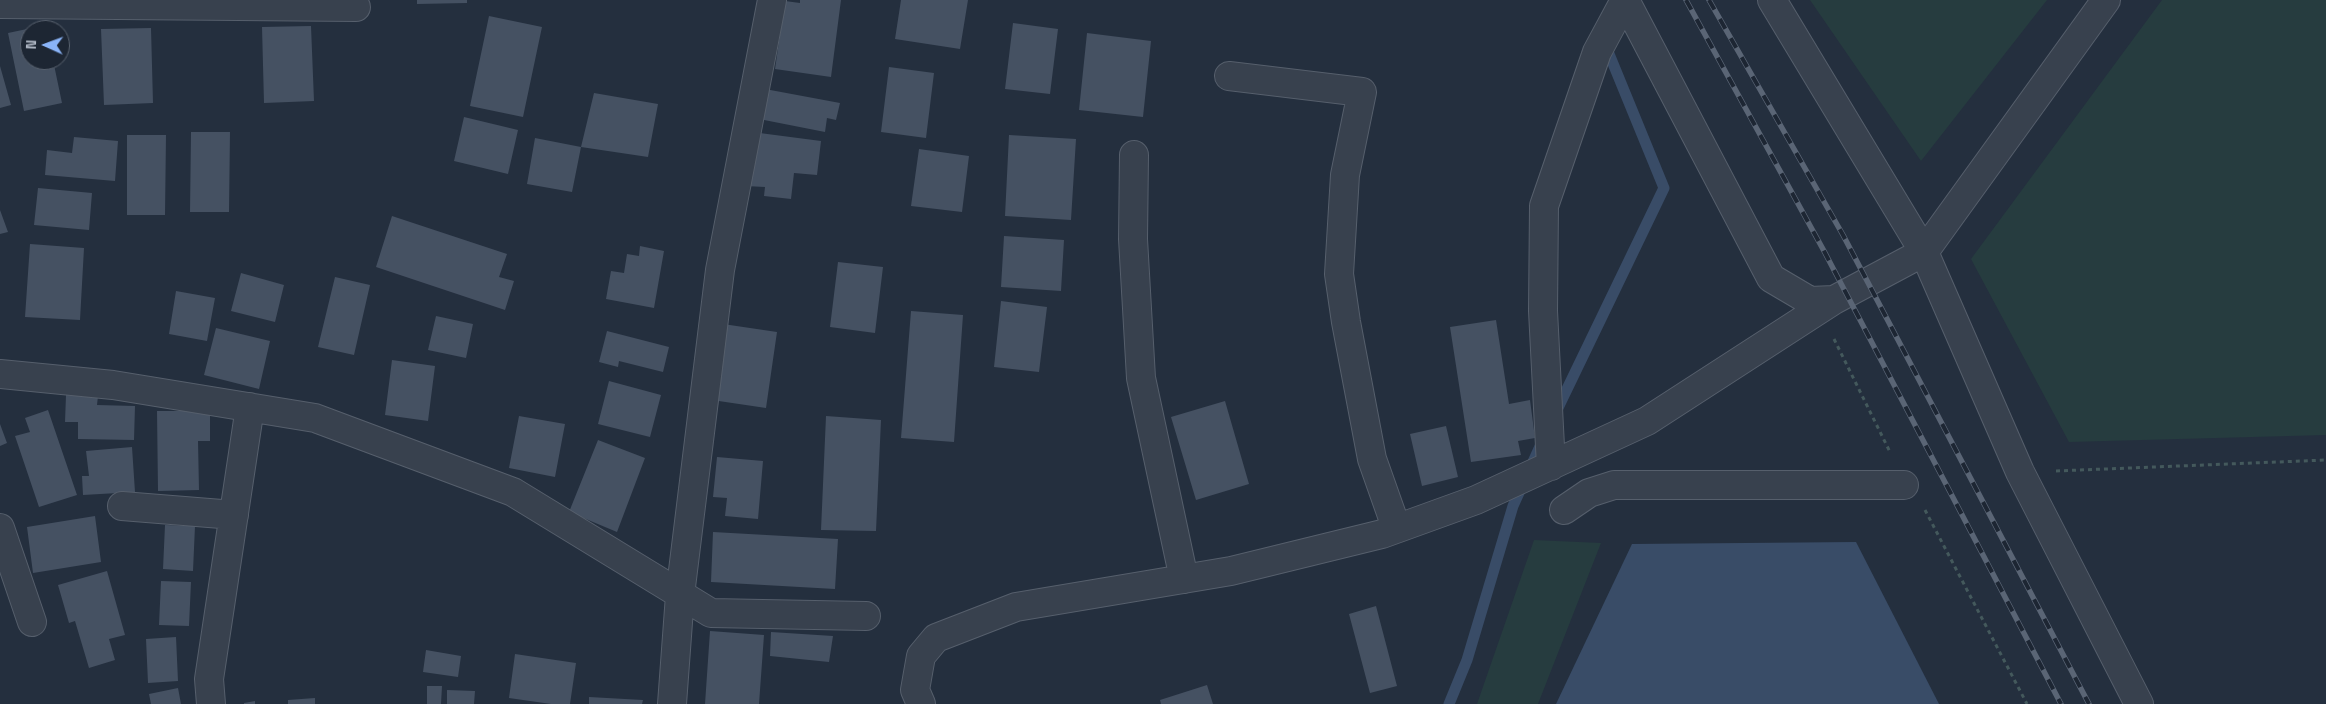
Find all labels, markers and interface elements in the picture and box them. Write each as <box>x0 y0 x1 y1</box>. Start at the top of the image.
north arrow <box>20 20 70 70</box>
text: N <box>22 40 40 50</box>

